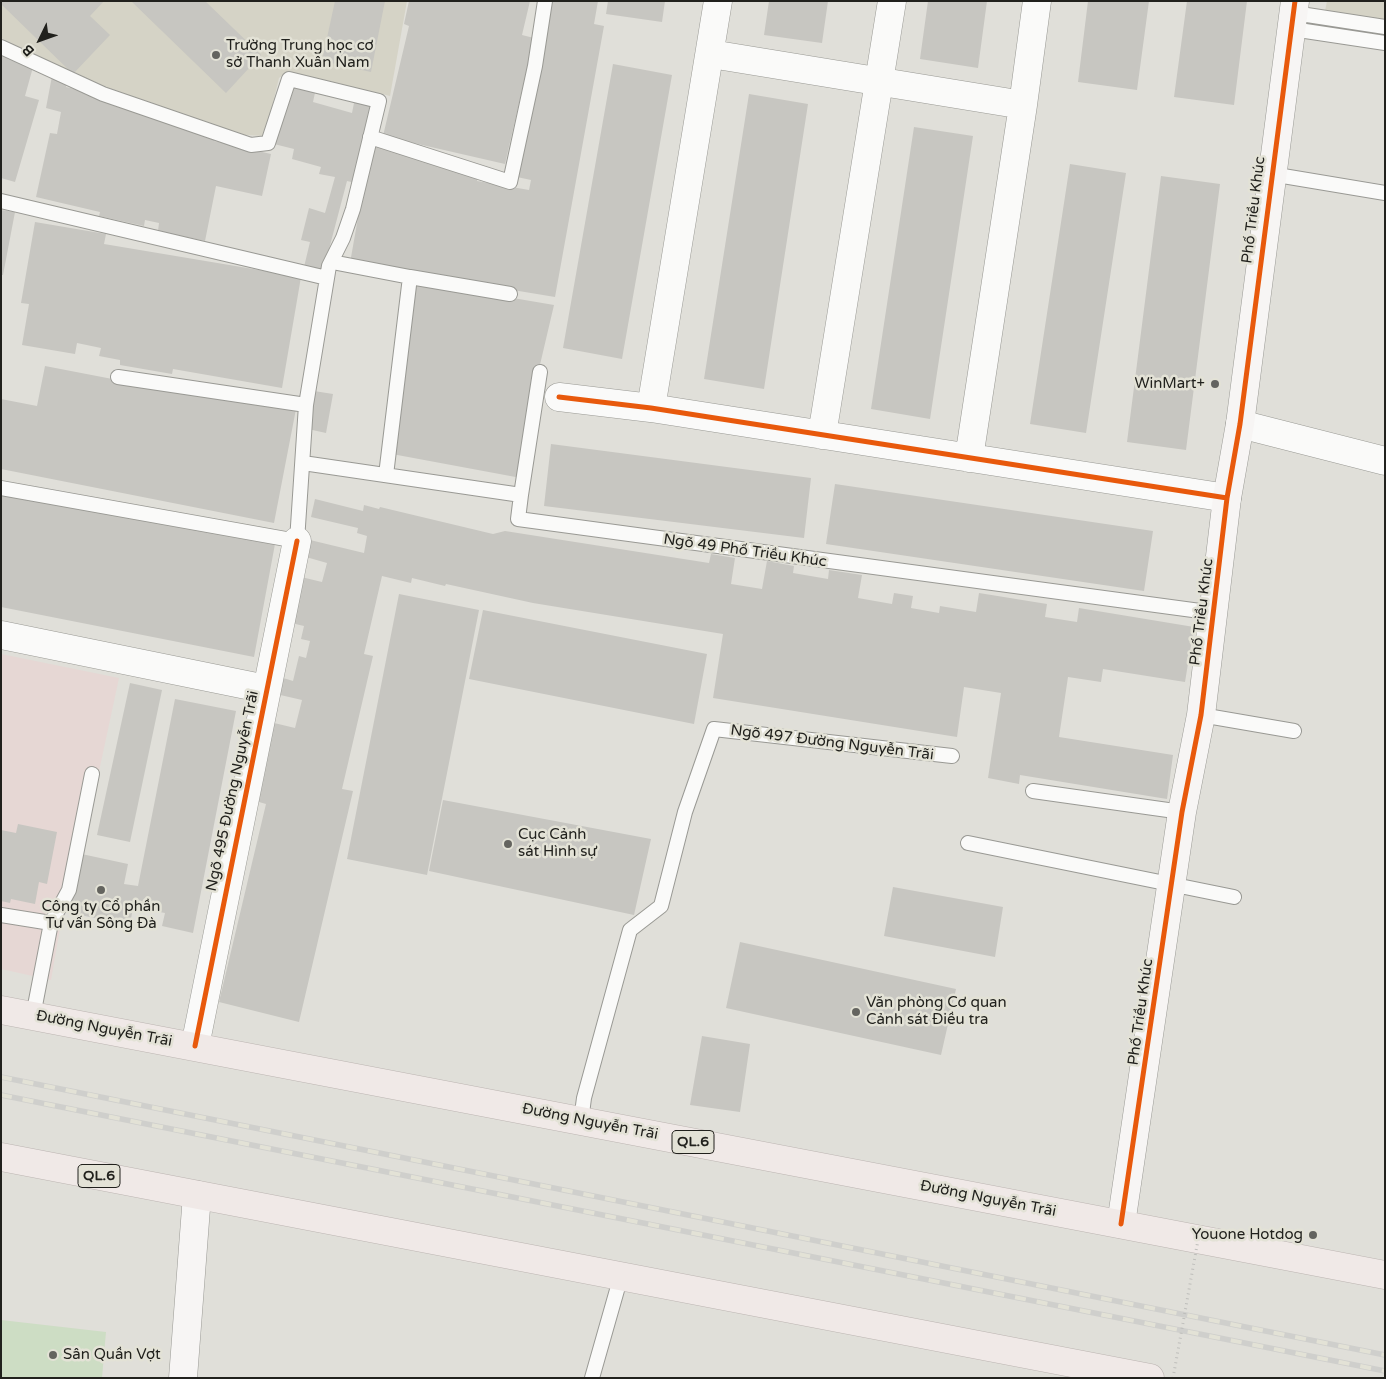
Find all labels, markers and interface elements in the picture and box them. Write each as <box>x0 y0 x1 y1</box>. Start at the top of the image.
north arrow <box>15 15 65 65</box>
place label: Trường Trung học cơ sở Thanh Xuân Nam <box>226 37 374 72</box>
text: B <box>19 41 38 60</box>
marker: Trường Trung học cơ sở Thanh Xuân Nam <box>210 49 222 61</box>
street label: Phố Triều Khúc <box>1239 155 1269 265</box>
place label: WinMart+ <box>1135 375 1205 393</box>
marker: WinMart+ <box>1209 378 1221 390</box>
street label: Ngõ 49 Phố Triều Khúc <box>662 531 828 571</box>
street label: Phố Triều Khúc <box>1187 557 1217 667</box>
street label: Ngõ 495 Đường Nguyễn Trãi <box>203 689 263 893</box>
street label: Ngõ 497 Đường Nguyễn Trãi <box>729 722 935 764</box>
place label: Cục Cảnh sát Hình sự <box>518 826 597 861</box>
marker: Cục Cảnh sát Hình sự <box>502 838 514 850</box>
marker: Công ty Cổ phần Tư vấn Sông Đà <box>95 884 107 896</box>
place label: Công ty Cổ phần Tư vấn Sông Đà <box>42 898 160 933</box>
street label: Phố Triều Khúc <box>1125 957 1157 1067</box>
place label: Văn phòng Cơ quan Cảnh sát Điều tra <box>866 994 1007 1029</box>
marker: Văn phòng Cơ quan Cảnh sát Điều tra <box>850 1006 862 1018</box>
street label: Đường Nguyễn Trãi <box>34 1007 174 1051</box>
street label: Đường Nguyễn Trãi <box>520 1100 660 1144</box>
road number: QL.6 <box>672 1130 714 1154</box>
road number: QL.6 <box>78 1164 120 1188</box>
street label: Đường Nguyễn Trãi <box>918 1177 1058 1221</box>
place label: Youone Hotdog <box>1192 1226 1303 1244</box>
marker: Youone Hotdog <box>1307 1229 1319 1241</box>
place label: Sân Quần Vợt <box>63 1346 161 1364</box>
marker: Sân Quần Vợt <box>47 1349 59 1361</box>

